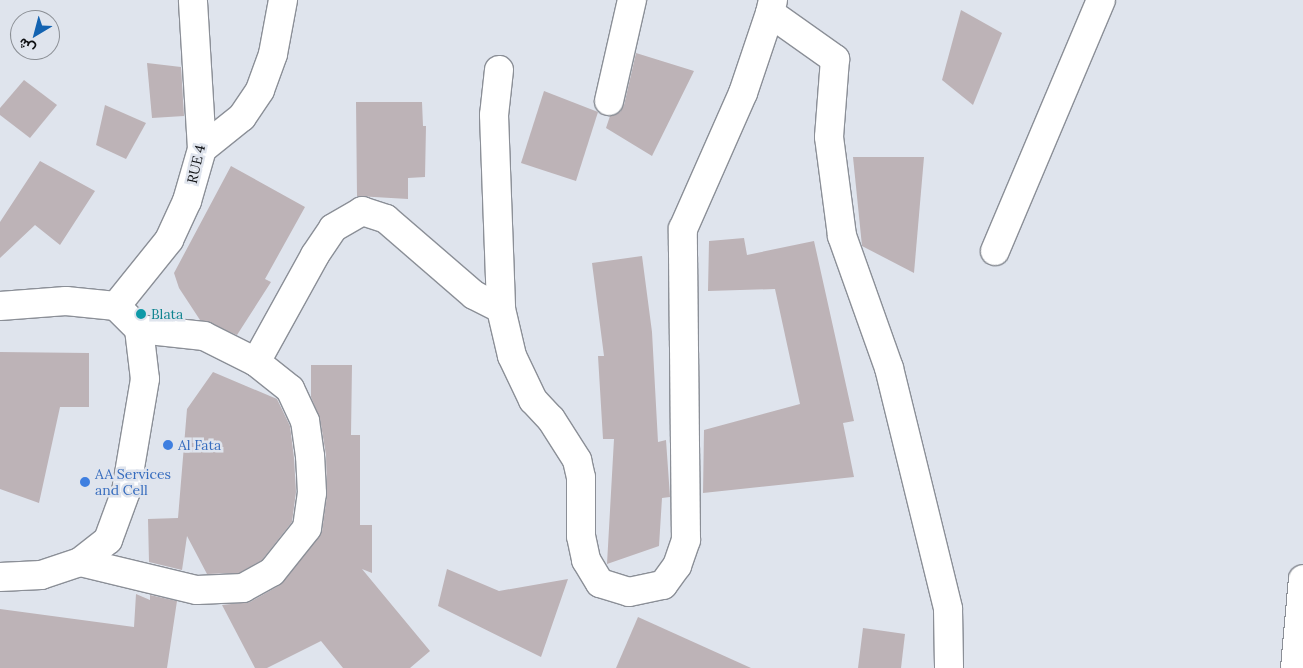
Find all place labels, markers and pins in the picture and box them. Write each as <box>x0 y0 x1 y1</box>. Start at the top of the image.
place label: Blata <box>151 306 183 322</box>
marker: Blata <box>135 308 147 320</box>
place label: Al Fata <box>178 437 221 453</box>
marker: Al Fata <box>162 439 174 451</box>
place label: AA Services and Cell <box>95 466 171 498</box>
marker: AA Services and Cell <box>79 476 91 488</box>

